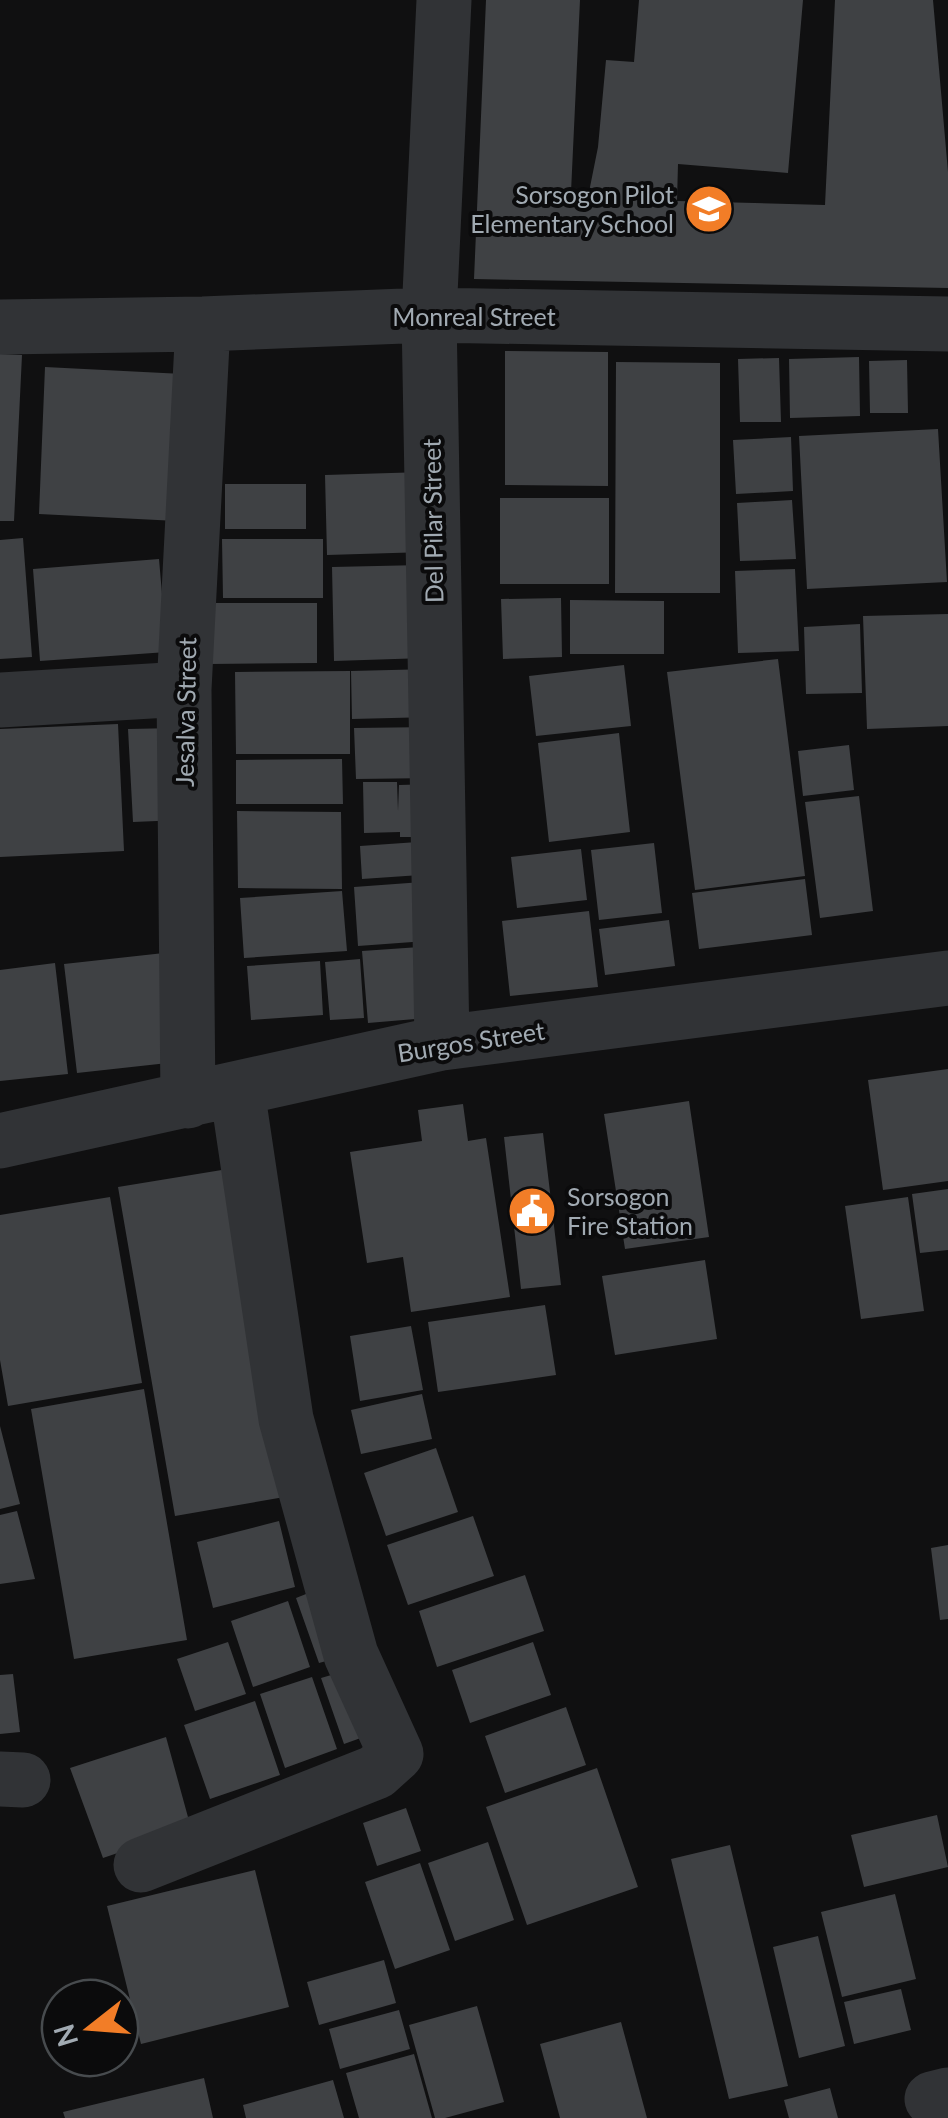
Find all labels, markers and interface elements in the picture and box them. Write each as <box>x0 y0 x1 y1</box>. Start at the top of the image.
place label: Sorsogon Pilot Elementary School <box>470 179 674 238</box>
school or university icon: Sorsogon Pilot Elementary School <box>683 183 735 235</box>
street label: Monreal Street <box>392 301 556 331</box>
street label: Del Pilar Street <box>416 439 448 603</box>
street label: Jesalva Street <box>169 637 201 787</box>
street label: Burgos Street <box>395 1015 547 1067</box>
place label: Sorsogon Fire Station <box>567 1181 693 1240</box>
public building icon: Sorsogon Fire Station <box>506 1185 558 1237</box>
north arrow <box>40 1978 140 2078</box>
text: N <box>46 2020 85 2051</box>

